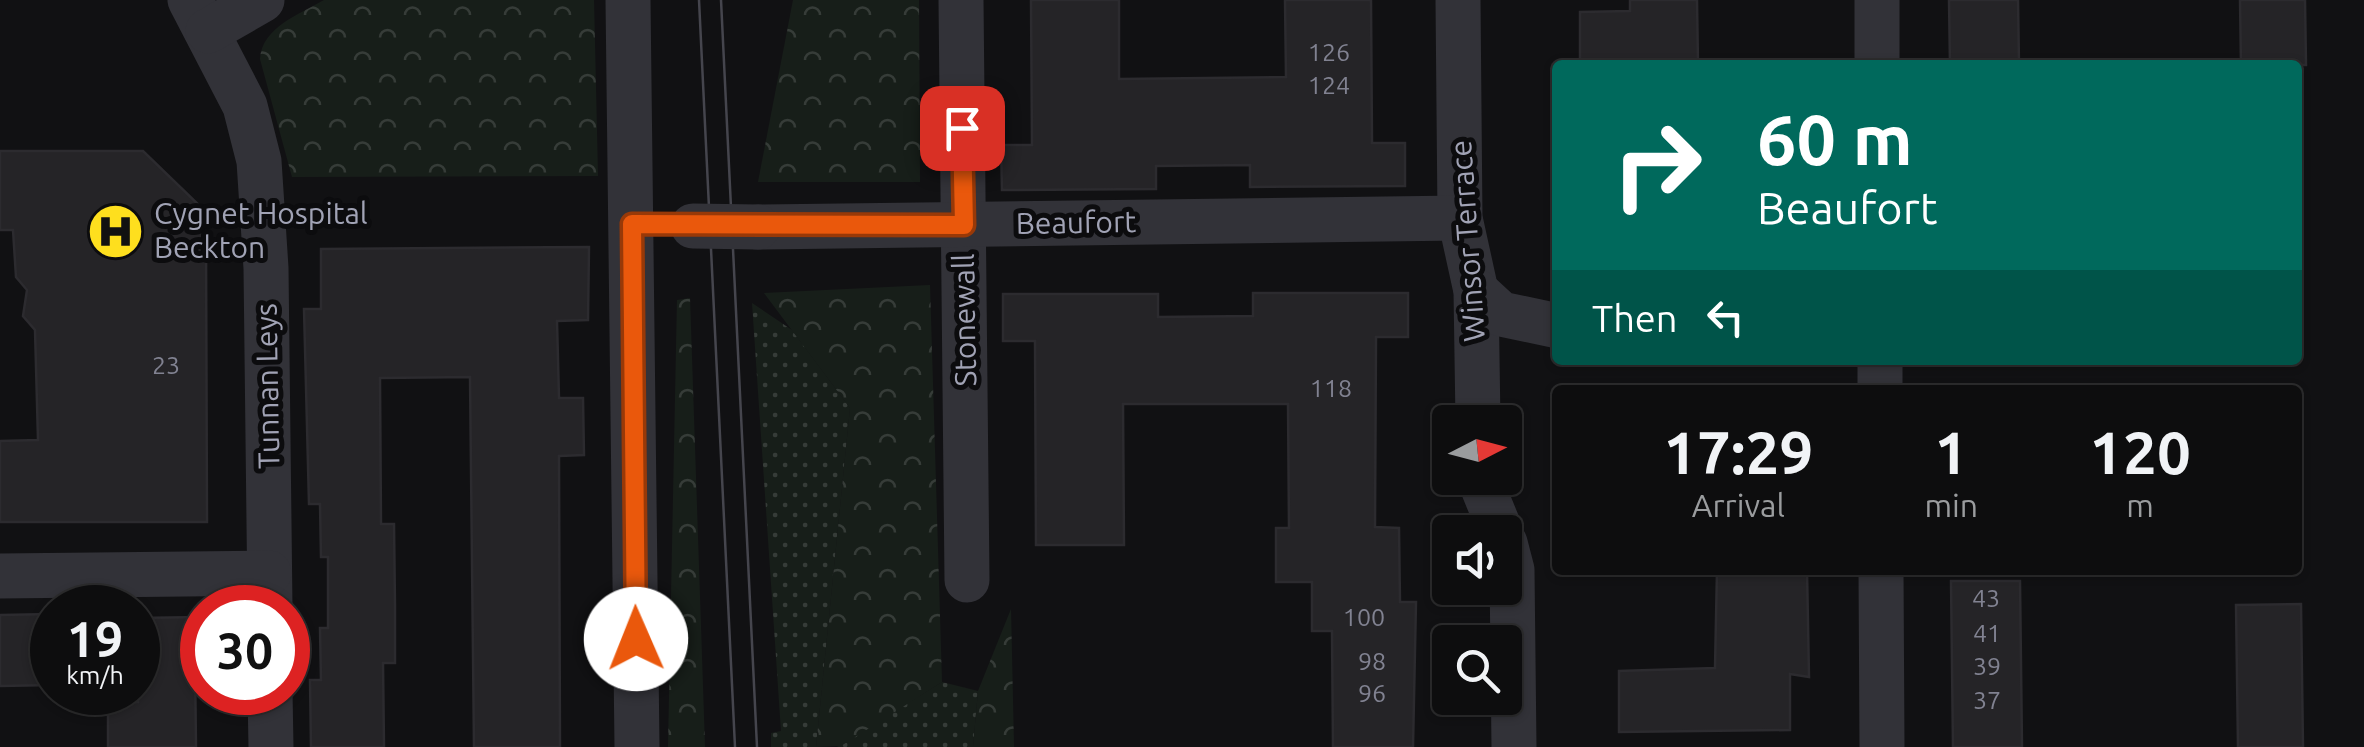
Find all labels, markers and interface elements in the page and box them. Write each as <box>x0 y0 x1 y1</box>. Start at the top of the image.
house number: 126 <box>1308 38 1350 66</box>
house number: 124 <box>1308 71 1350 99</box>
pin <box>920 86 1005 171</box>
icon: right <box>1592 100 1722 230</box>
text: 60 m <box>1757 100 1913 178</box>
icon: arrive <box>935 101 990 156</box>
street label: Winsor Terrace <box>1443 139 1491 343</box>
text: Beaufort <box>1757 182 1937 233</box>
place label: Cygnet Hospital Beckton <box>154 196 368 264</box>
hospital icon: Cygnet Hospital Beckton <box>85 201 145 261</box>
street label: Beaufort <box>1016 204 1137 240</box>
street label: Stonewall <box>946 253 982 387</box>
icon: left <box>1698 290 1753 345</box>
text: Then <box>1592 297 1678 339</box>
street label: Tunnan Leys <box>249 303 285 469</box>
house number: 23 <box>152 351 180 379</box>
house number: 118 <box>1310 374 1352 402</box>
north arrow <box>1432 405 1522 495</box>
map controls <box>1432 405 1522 715</box>
text: 17:29 <box>1663 418 1813 485</box>
text: 1 <box>1934 418 1968 485</box>
text: 120 <box>2089 418 2191 485</box>
text: Arrival <box>1692 487 1785 523</box>
text: min <box>1924 487 1978 523</box>
text: m <box>2126 487 2154 523</box>
button: sound <box>1432 515 1522 605</box>
house number: 43 <box>1972 584 2000 612</box>
speed limit sign: 30 <box>180 585 310 715</box>
position arrow <box>584 587 688 691</box>
house number: 100 <box>1343 603 1385 631</box>
text: 19 <box>67 610 123 666</box>
house number: 41 <box>1973 619 2001 647</box>
button: search <box>1432 625 1522 715</box>
house number: 98 <box>1358 647 1386 675</box>
house number: 39 <box>1973 652 2001 680</box>
text: km/h <box>66 661 124 689</box>
house number: 96 <box>1358 679 1386 707</box>
house number: 37 <box>1973 686 2001 714</box>

